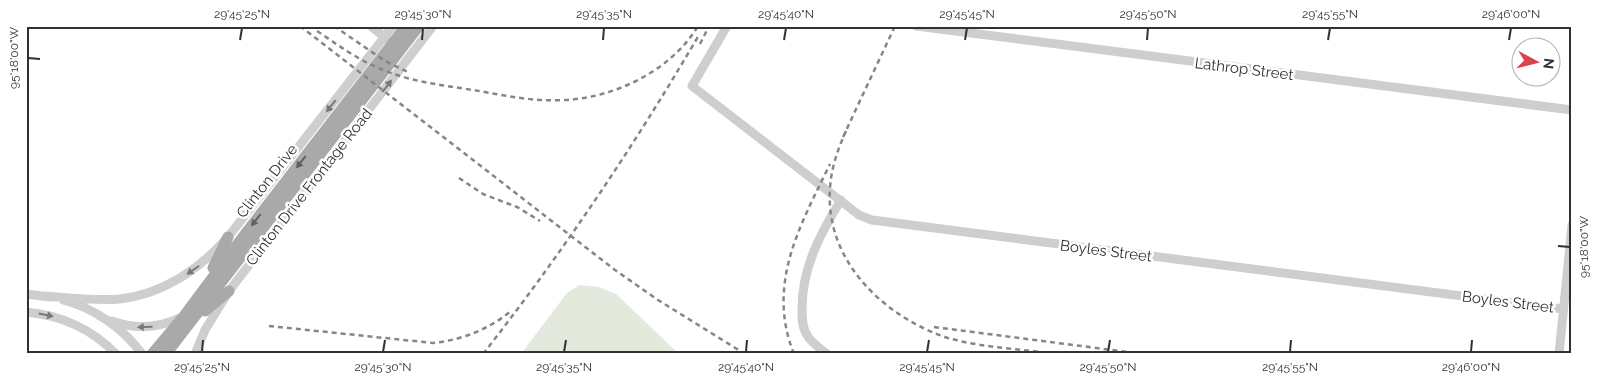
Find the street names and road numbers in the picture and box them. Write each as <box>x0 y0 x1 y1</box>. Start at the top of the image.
street label: Lathrop Street <box>1194 54 1294 84</box>
street label: Clinton Drive Frontage Road <box>242 105 376 269</box>
street label: Clinton Drive <box>233 140 301 221</box>
street label: Boyles Street <box>1059 236 1153 266</box>
street label: Boyles Street <box>1461 287 1555 317</box>

